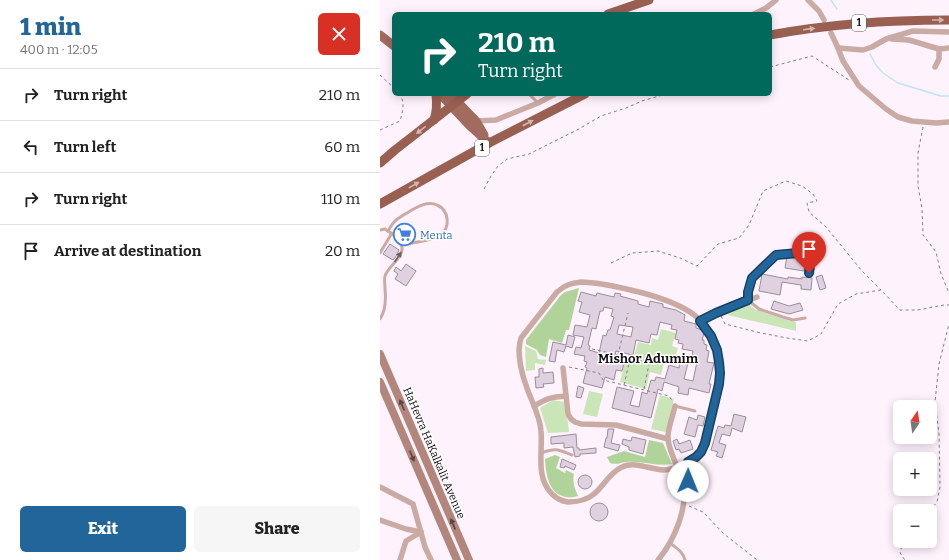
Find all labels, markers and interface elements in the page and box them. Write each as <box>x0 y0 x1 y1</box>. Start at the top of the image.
text: 1 min <box>20 13 81 41</box>
button: close <box>318 13 360 55</box>
road number: 1 <box>852 15 866 31</box>
one-way arrow <box>932 17 945 23</box>
text: 210 m <box>478 26 555 59</box>
one-way arrow <box>802 26 815 32</box>
icon: right <box>412 28 464 80</box>
text: 400 m · 12:05 <box>20 42 98 57</box>
text: Turn right <box>478 60 563 82</box>
icon: right <box>20 84 42 106</box>
text: Turn right <box>54 86 127 104</box>
text: 210 m <box>319 86 360 104</box>
one-way arrow <box>523 120 534 127</box>
one-way arrow <box>416 125 427 134</box>
icon: left <box>20 136 42 158</box>
text: Turn left <box>54 138 116 156</box>
text: 60 m <box>324 138 360 156</box>
road number: 1 <box>475 140 489 156</box>
one-way arrow <box>408 181 420 188</box>
icon: right <box>20 188 42 210</box>
text: Turn right <box>54 190 127 208</box>
text: 110 m <box>321 190 360 208</box>
supermarket icon: Menta <box>391 222 417 248</box>
place label: Menta <box>420 229 453 242</box>
pin <box>792 232 826 273</box>
icon: arrive <box>798 238 820 260</box>
icon: arrive <box>20 240 42 262</box>
text: Arrive at destination <box>54 242 201 260</box>
text: 20 m <box>325 242 360 260</box>
one-way arrow <box>394 252 402 263</box>
district label: Mishor Adumim <box>598 351 699 366</box>
street label: HaHevra HaKalkalit Avenue <box>400 385 468 521</box>
one-way arrow <box>399 399 405 410</box>
north arrow <box>893 400 937 444</box>
map controls <box>893 400 937 548</box>
one-way arrow <box>409 451 415 462</box>
button: + <box>893 452 937 496</box>
position arrow <box>667 460 709 502</box>
button: − <box>893 504 937 548</box>
button: Exit <box>20 506 186 552</box>
button: Share <box>194 506 360 552</box>
one-way arrow <box>450 518 456 530</box>

